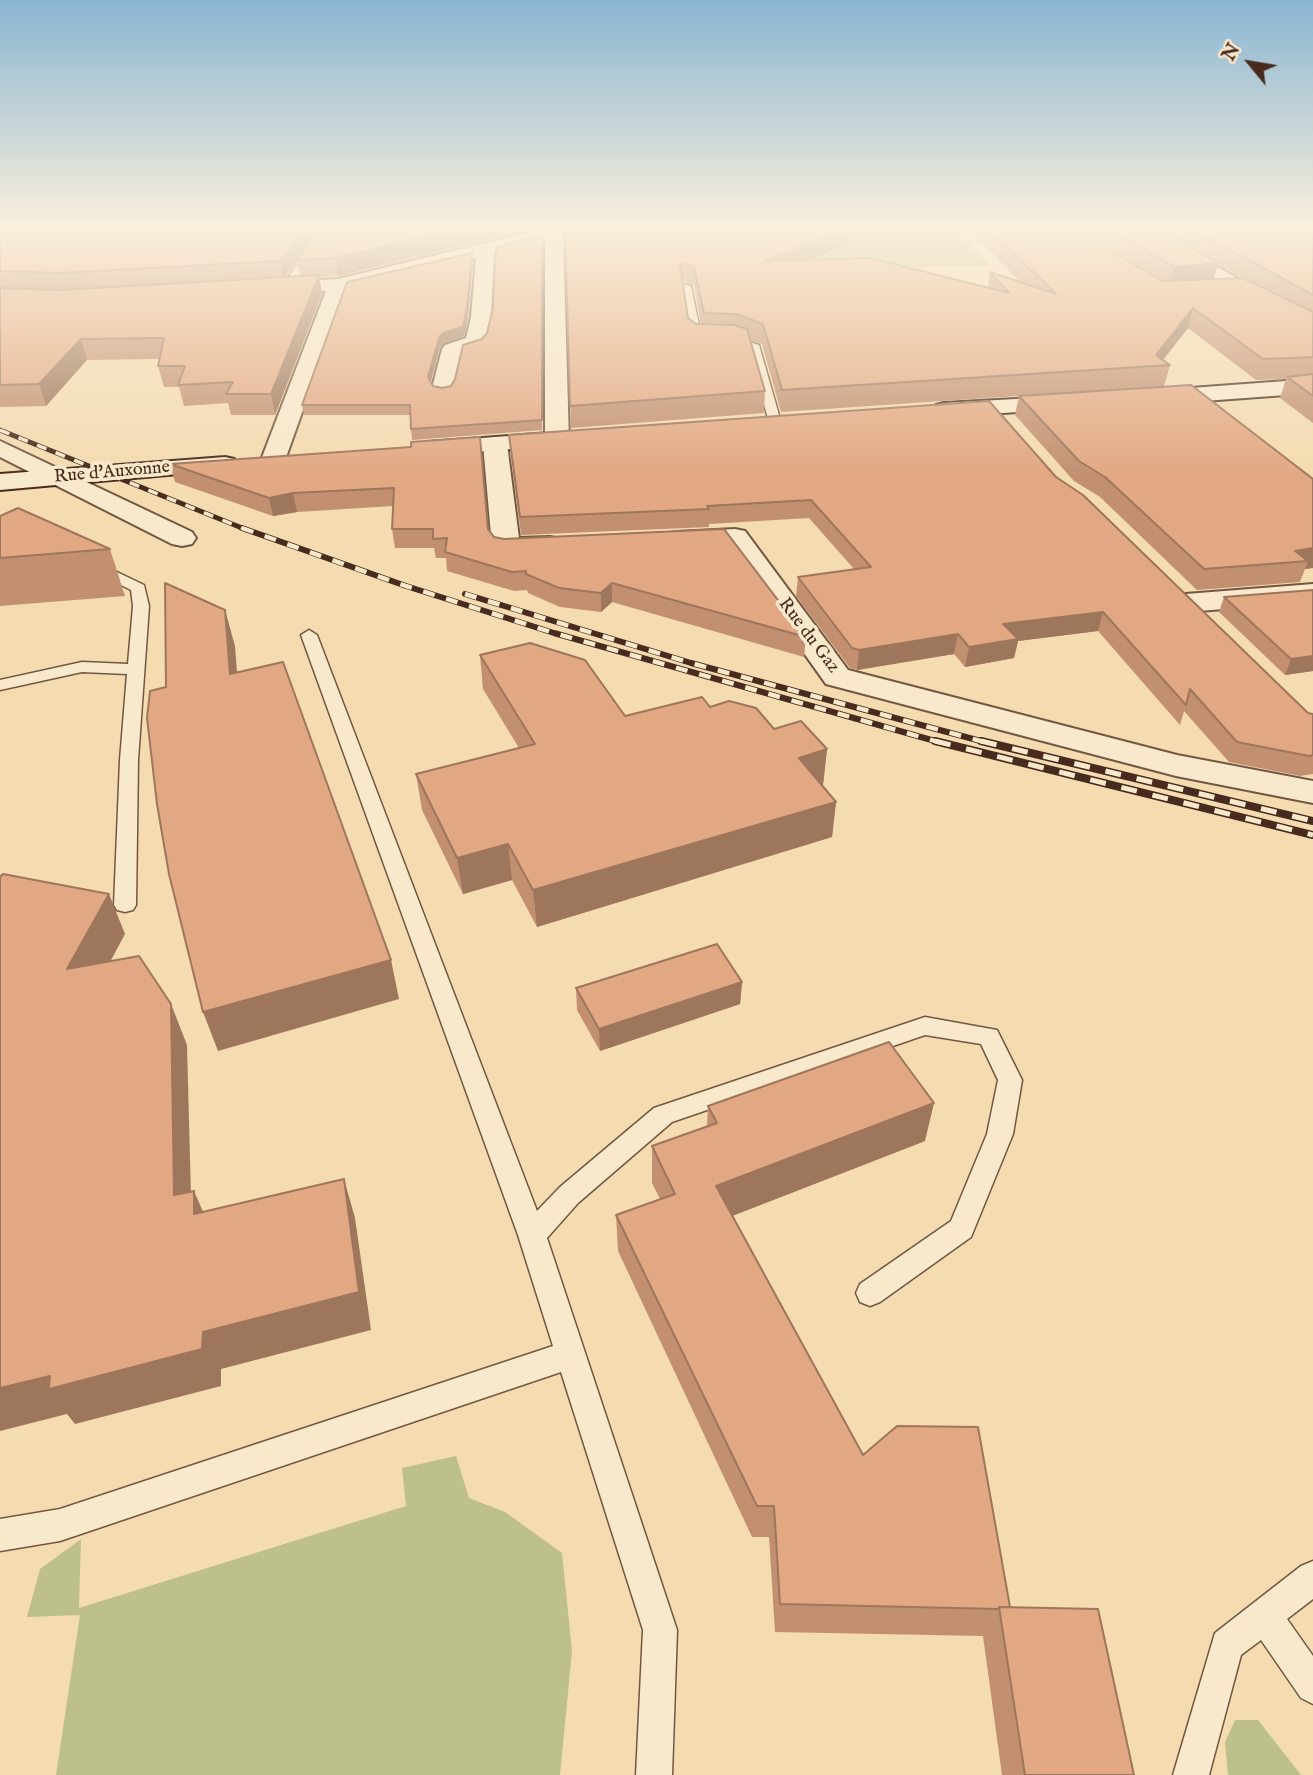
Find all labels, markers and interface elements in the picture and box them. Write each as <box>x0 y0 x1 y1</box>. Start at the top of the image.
north arrow <box>1215 28 1285 98</box>
text: N <box>1217 39 1246 66</box>
street label: Rue d'Auxonne <box>53 457 171 489</box>
street label: Rue du Gaz <box>773 594 843 678</box>

